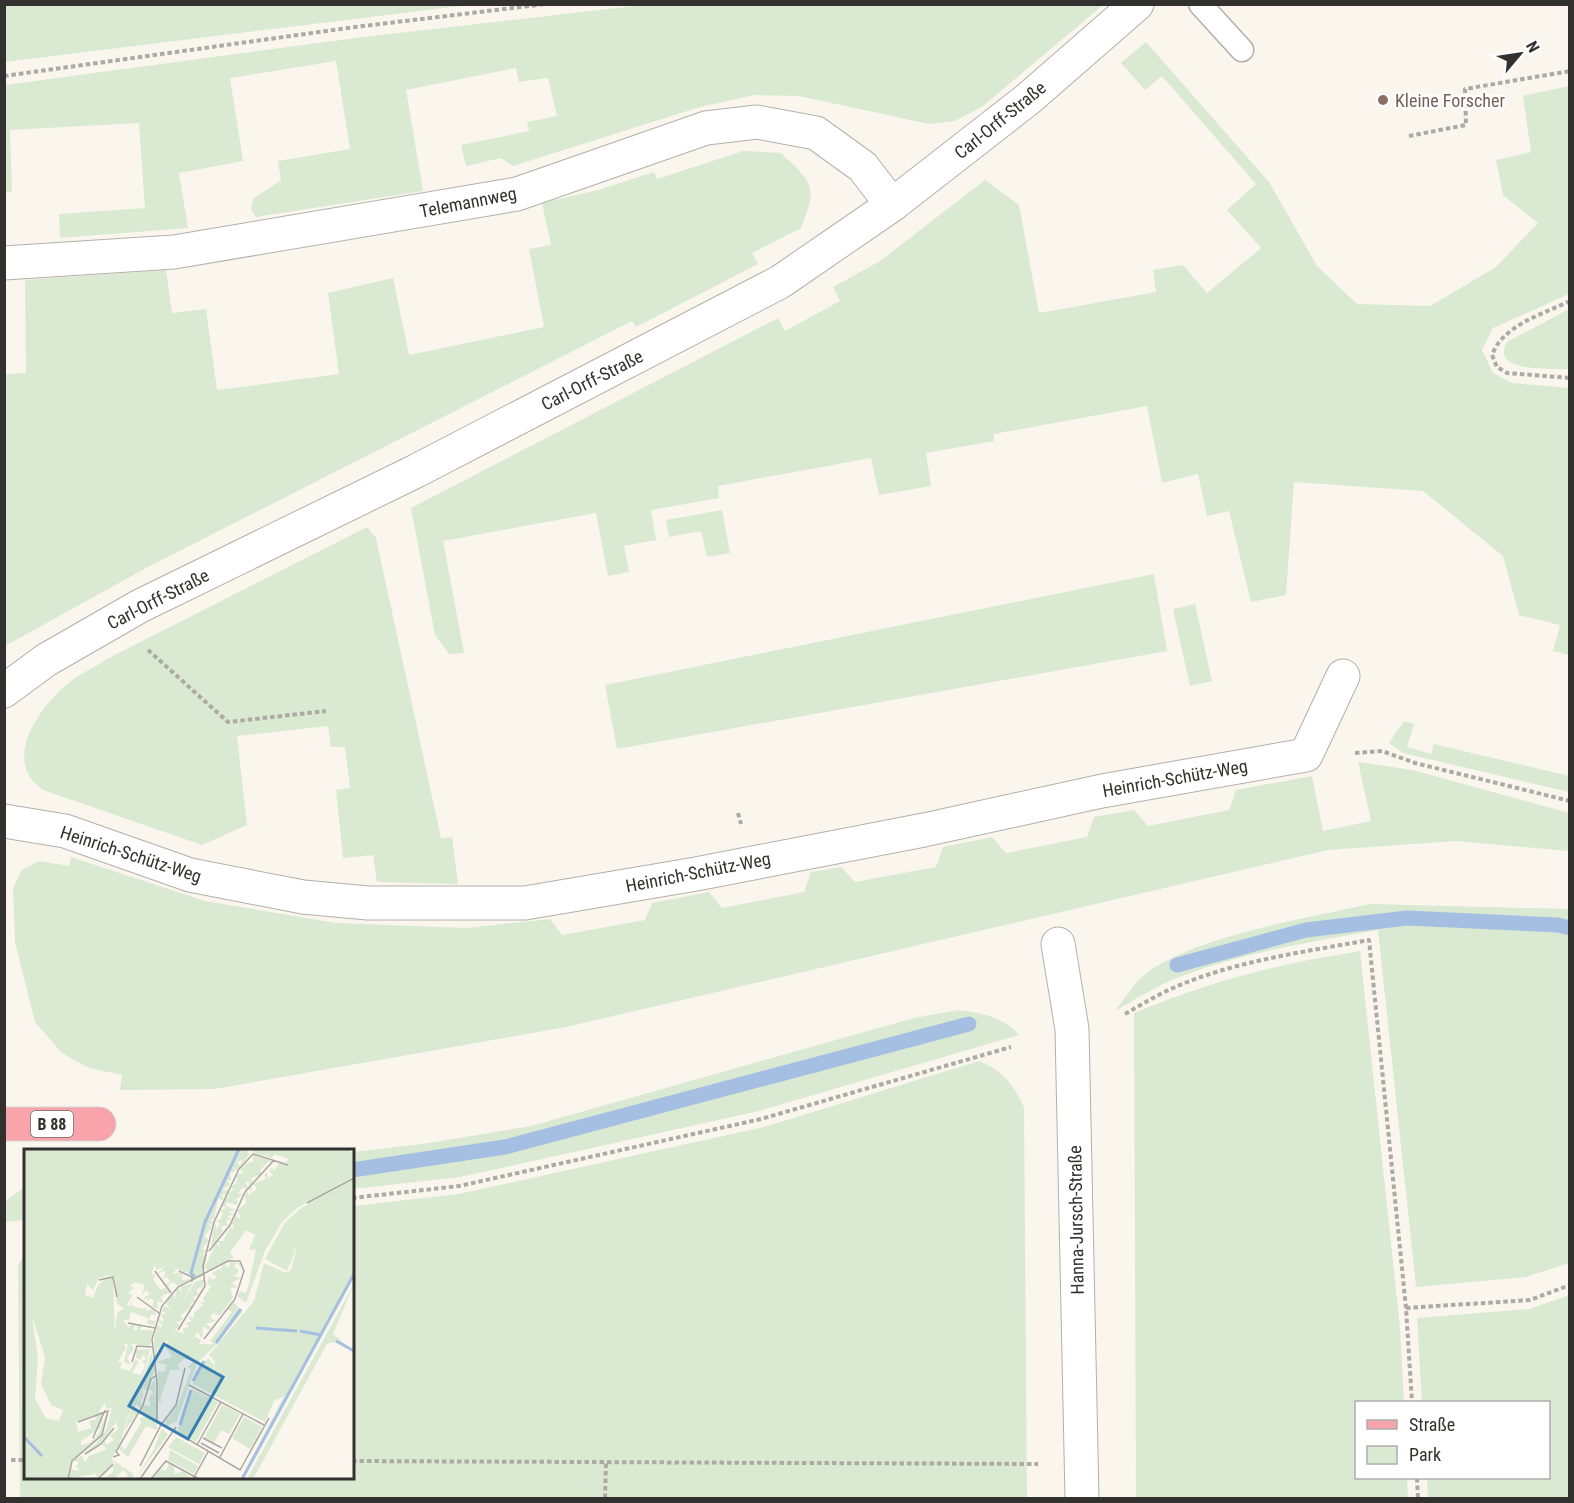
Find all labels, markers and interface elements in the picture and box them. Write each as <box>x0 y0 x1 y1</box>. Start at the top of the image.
north arrow <box>1490 24 1550 84</box>
text: N <box>1522 38 1543 56</box>
street label: Carl-Orff-Straße <box>950 77 1050 163</box>
place label: Kleine Forscher <box>1395 90 1505 111</box>
marker: Kleine Forscher <box>1376 93 1390 107</box>
street label: Telemannweg <box>418 182 518 222</box>
street label: Carl-Orff-Straße <box>538 345 646 415</box>
street label: Carl-Orff-Straße <box>104 564 212 634</box>
street label: Heinrich-Schütz-Weg <box>1101 755 1249 801</box>
street label: Heinrich-Schütz-Weg <box>58 821 204 887</box>
street label: Heinrich-Schütz-Weg <box>624 848 772 896</box>
road number: B 88 <box>31 1111 73 1137</box>
street label: Hanna-Jursch-Straße <box>1064 1145 1088 1295</box>
inset map <box>24 1149 354 1479</box>
legend <box>1355 1401 1550 1479</box>
text: Straße <box>1409 1414 1455 1435</box>
text: Park <box>1409 1444 1441 1465</box>

